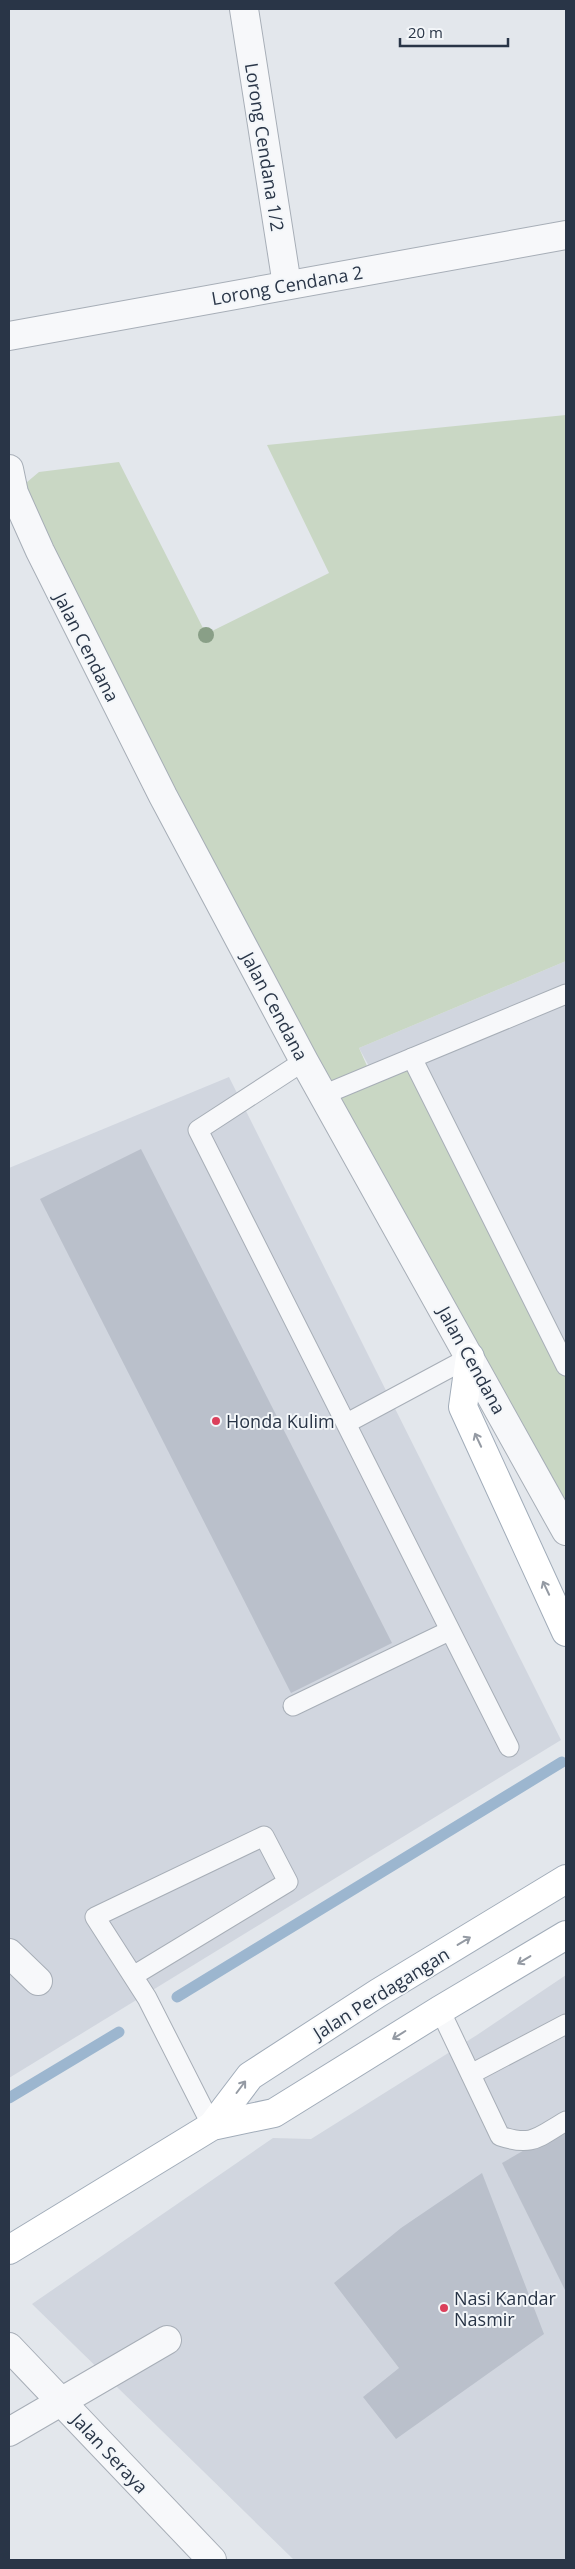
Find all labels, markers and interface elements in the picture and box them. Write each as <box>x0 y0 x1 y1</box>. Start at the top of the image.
scale bar <box>400 15 508 47</box>
text: 20 m <box>408 22 443 42</box>
street label: Lorong Cendana 1/2 <box>240 61 290 233</box>
street label: Lorong Cendana 2 <box>209 260 365 310</box>
street label: Jalan Cendana <box>48 586 125 706</box>
street label: Jalan Cendana <box>235 946 314 1064</box>
street label: Jalan Cendana <box>432 1300 511 1418</box>
place label: Honda Kulim <box>226 1409 335 1433</box>
marker: Honda Kulim <box>210 1415 222 1427</box>
one-way arrow <box>473 1433 483 1448</box>
one-way arrow <box>541 1581 550 1596</box>
one-way arrow <box>457 1936 471 1946</box>
street label: Jalan Perdagangan <box>307 1941 454 2046</box>
one-way arrow <box>518 1956 532 1966</box>
one-way arrow <box>392 2030 406 2041</box>
one-way arrow <box>236 2081 247 2094</box>
place label: Nasi Kandar Nasmir <box>454 2286 556 2331</box>
marker: Nasi Kandar Nasmir <box>438 2302 450 2314</box>
street label: Jalan Seraya <box>65 2406 153 2498</box>

